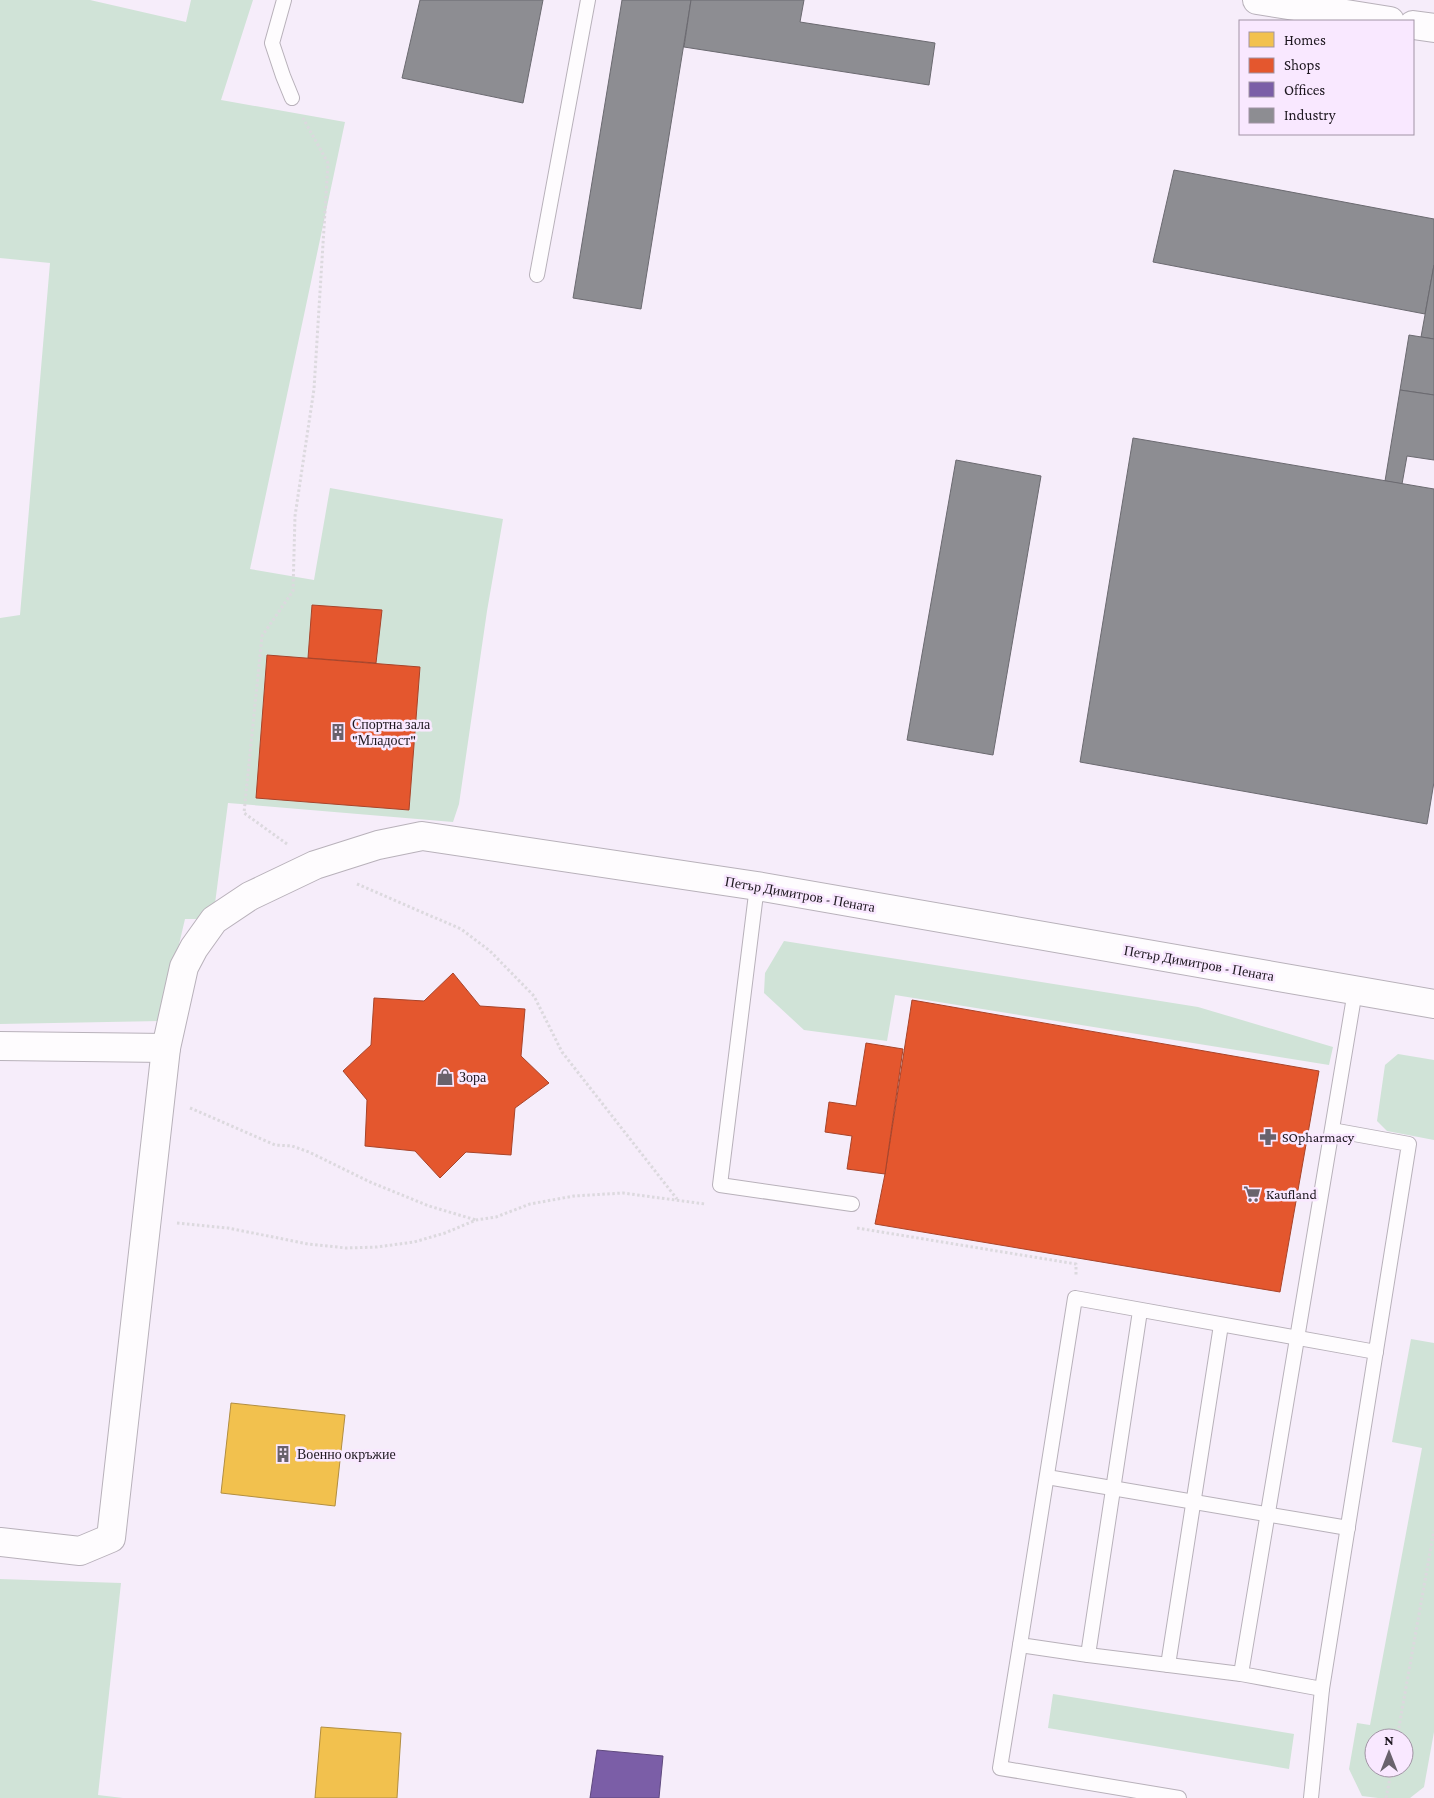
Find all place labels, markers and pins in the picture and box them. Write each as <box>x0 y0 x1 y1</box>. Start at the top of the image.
place label: Спортна зала "Младост" <box>352 716 431 748</box>
building icon: Спортна зала "Младост" <box>328 722 348 742</box>
shop icon: Зора <box>435 1067 455 1087</box>
place label: Зора <box>459 1069 487 1085</box>
pharmacy icon: SOpharmacy <box>1258 1127 1278 1147</box>
place label: SOpharmacy <box>1282 1129 1355 1145</box>
supermarket icon: Kaufland <box>1242 1184 1262 1204</box>
place label: Kaufland <box>1266 1186 1317 1202</box>
building icon: Военно окръжие <box>273 1444 293 1464</box>
place label: Военно окръжие <box>297 1446 396 1462</box>

